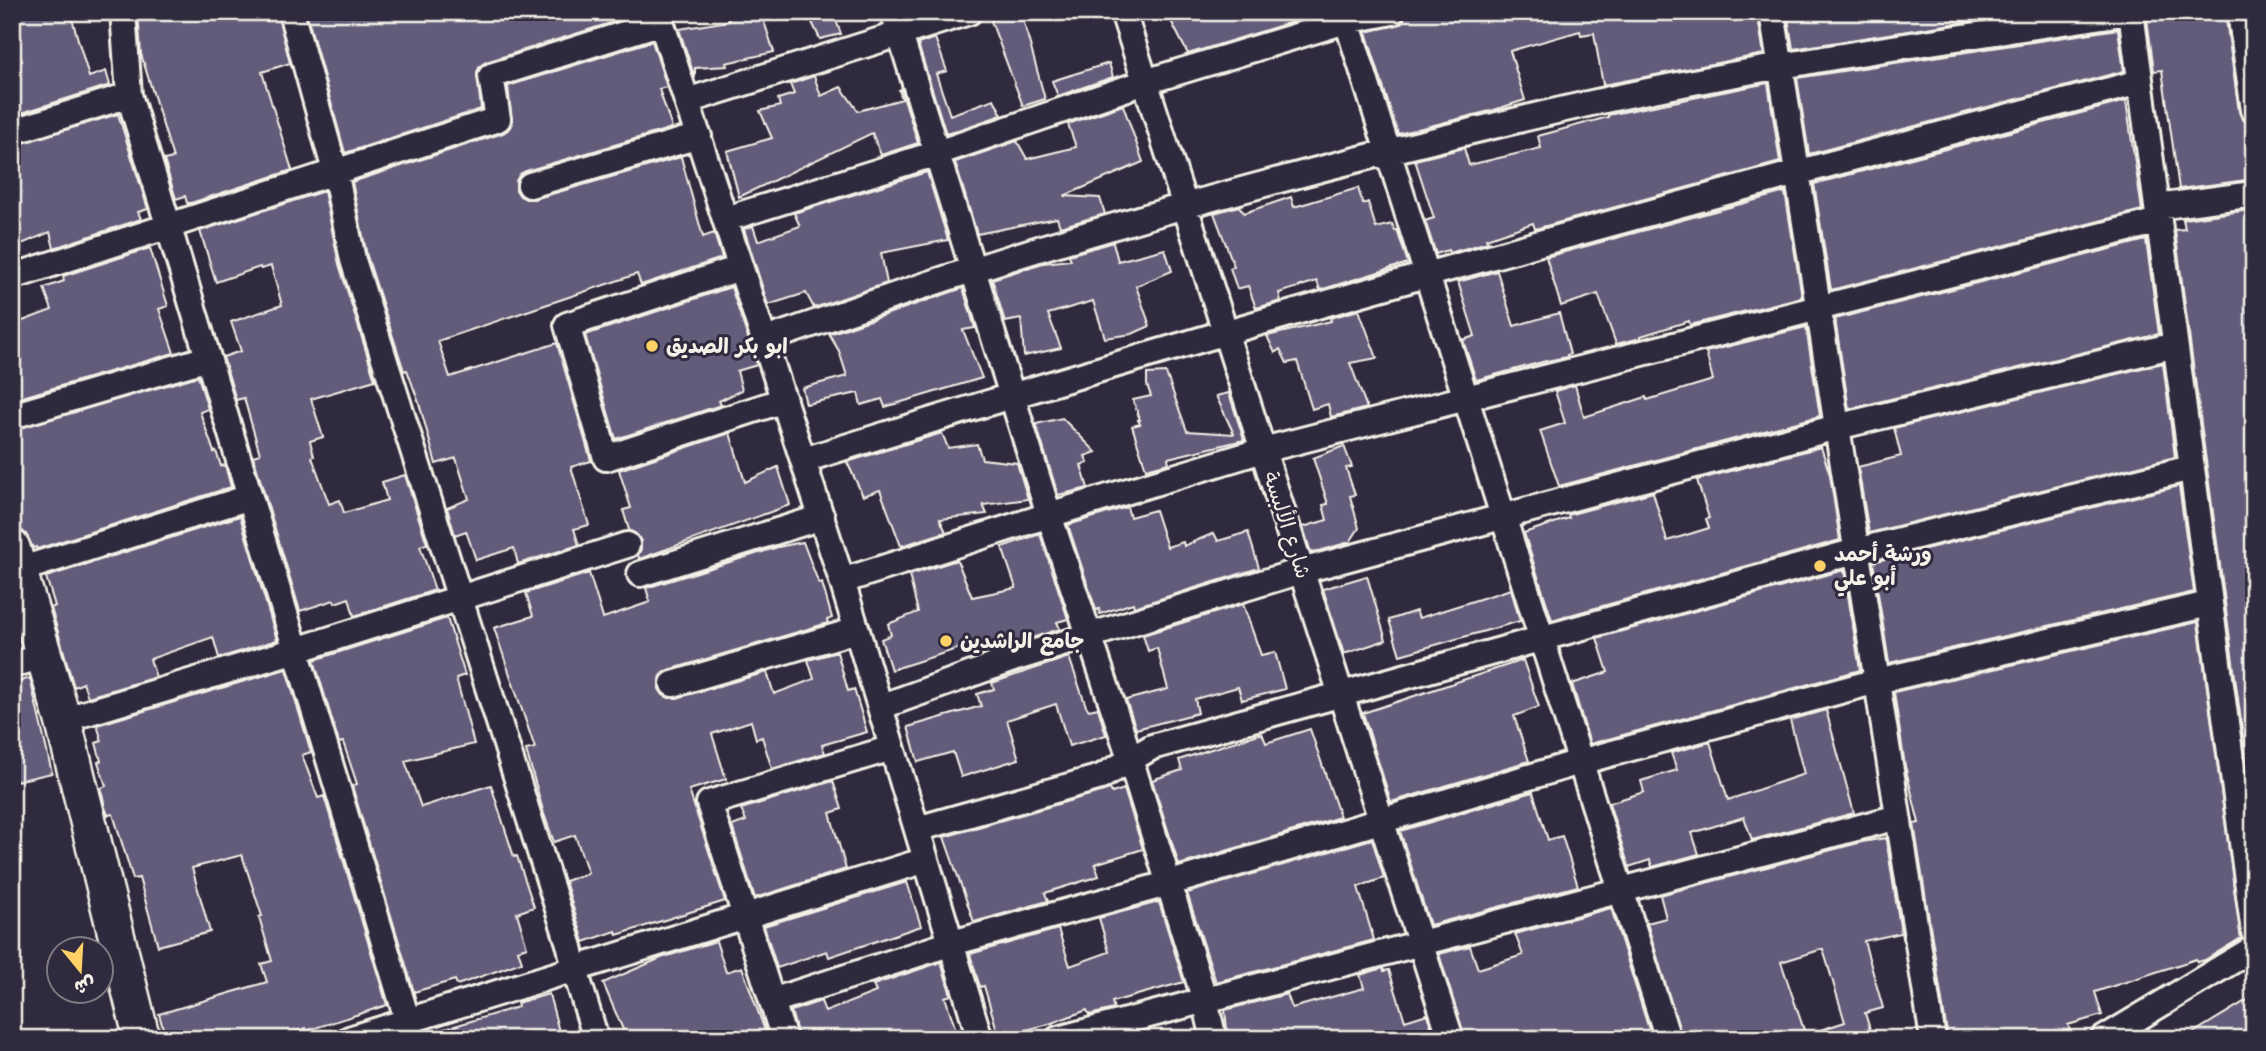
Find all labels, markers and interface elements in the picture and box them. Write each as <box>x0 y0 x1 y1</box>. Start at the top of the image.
place label: ابو بكر الصديق <box>666 332 788 360</box>
marker: ابو بكر الصديق <box>644 338 660 354</box>
street label: شارع الألبسة <box>1256 468 1317 582</box>
place label: ورشة أحمد أبو علي <box>1834 540 1932 597</box>
marker: ورشة أحمد أبو علي <box>1812 558 1828 574</box>
place label: جامع الراشدين <box>960 627 1084 656</box>
marker: جامع الراشدين <box>938 633 954 649</box>
north arrow <box>46 936 116 1006</box>
text: ش <box>71 971 99 1001</box>

